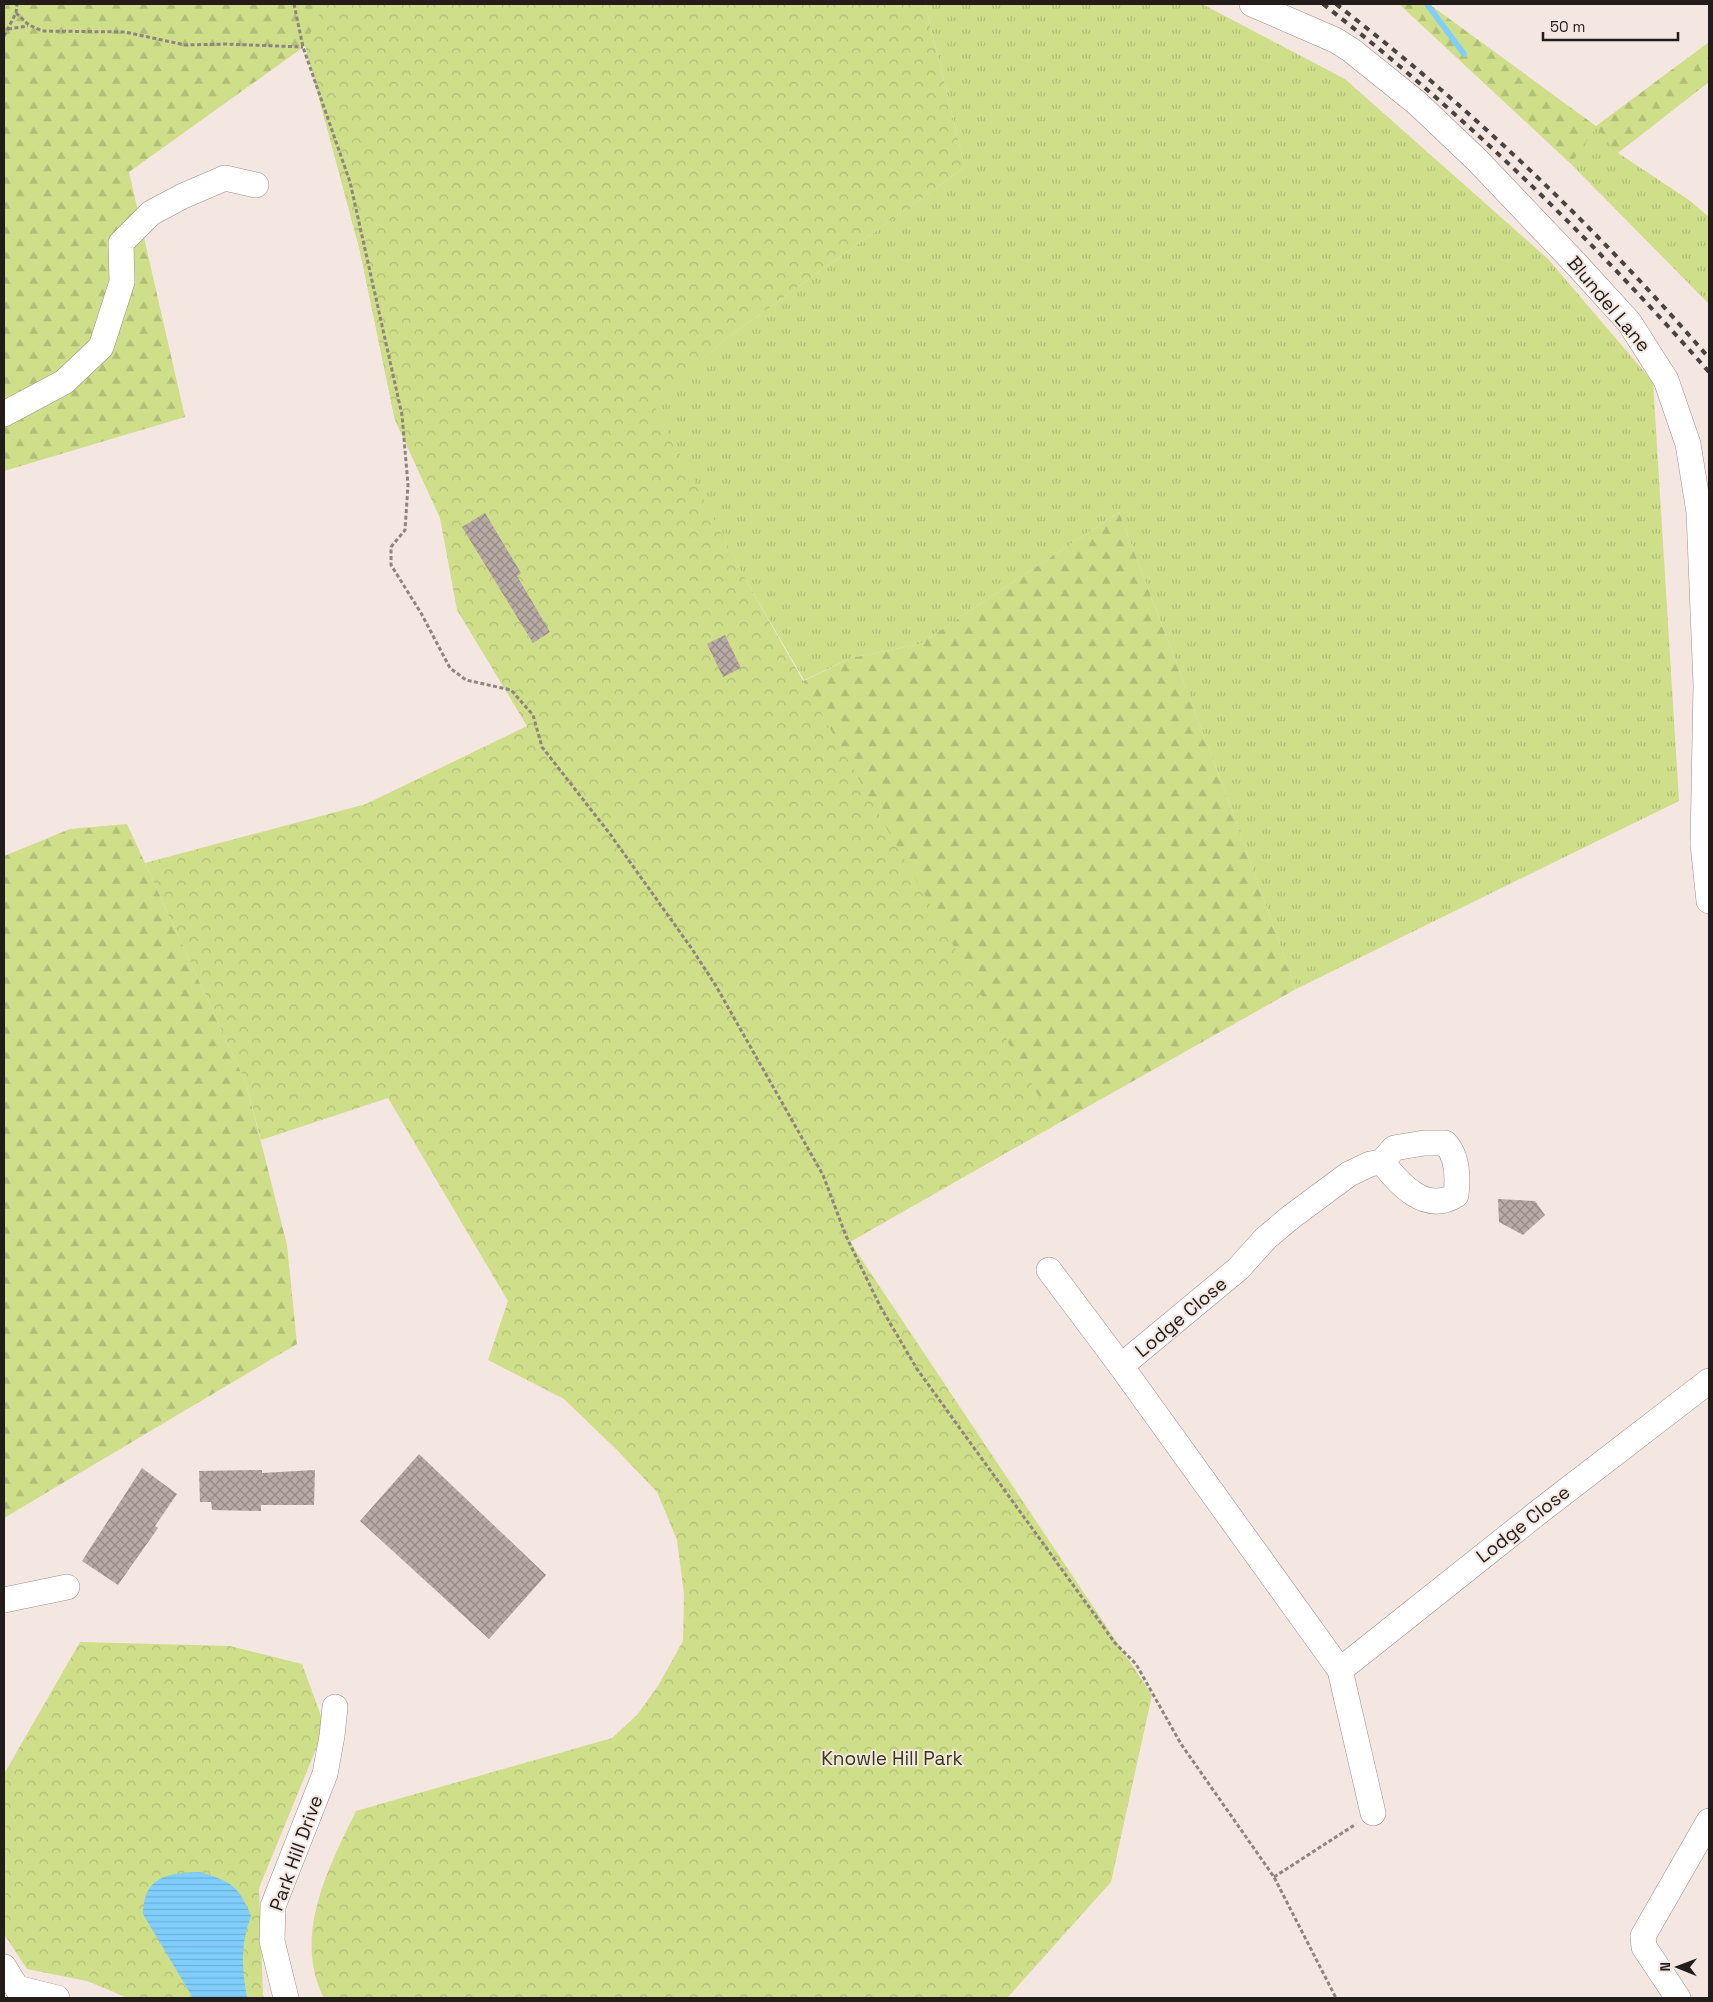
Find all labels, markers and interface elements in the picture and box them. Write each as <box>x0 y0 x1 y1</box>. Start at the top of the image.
scale bar <box>1543 10 1678 42</box>
text: 50 m <box>1550 17 1585 36</box>
street label: Blundel Lane <box>1562 251 1656 357</box>
street label: Lodge Close <box>1130 1271 1232 1363</box>
street label: Lodge Close <box>1471 1480 1575 1568</box>
park label: Knowle Hill Park <box>821 1746 963 1771</box>
street label: Park Hill Drive <box>264 1792 328 1914</box>
north arrow <box>1653 1942 1703 1992</box>
text: N <box>1656 1962 1674 1972</box>

